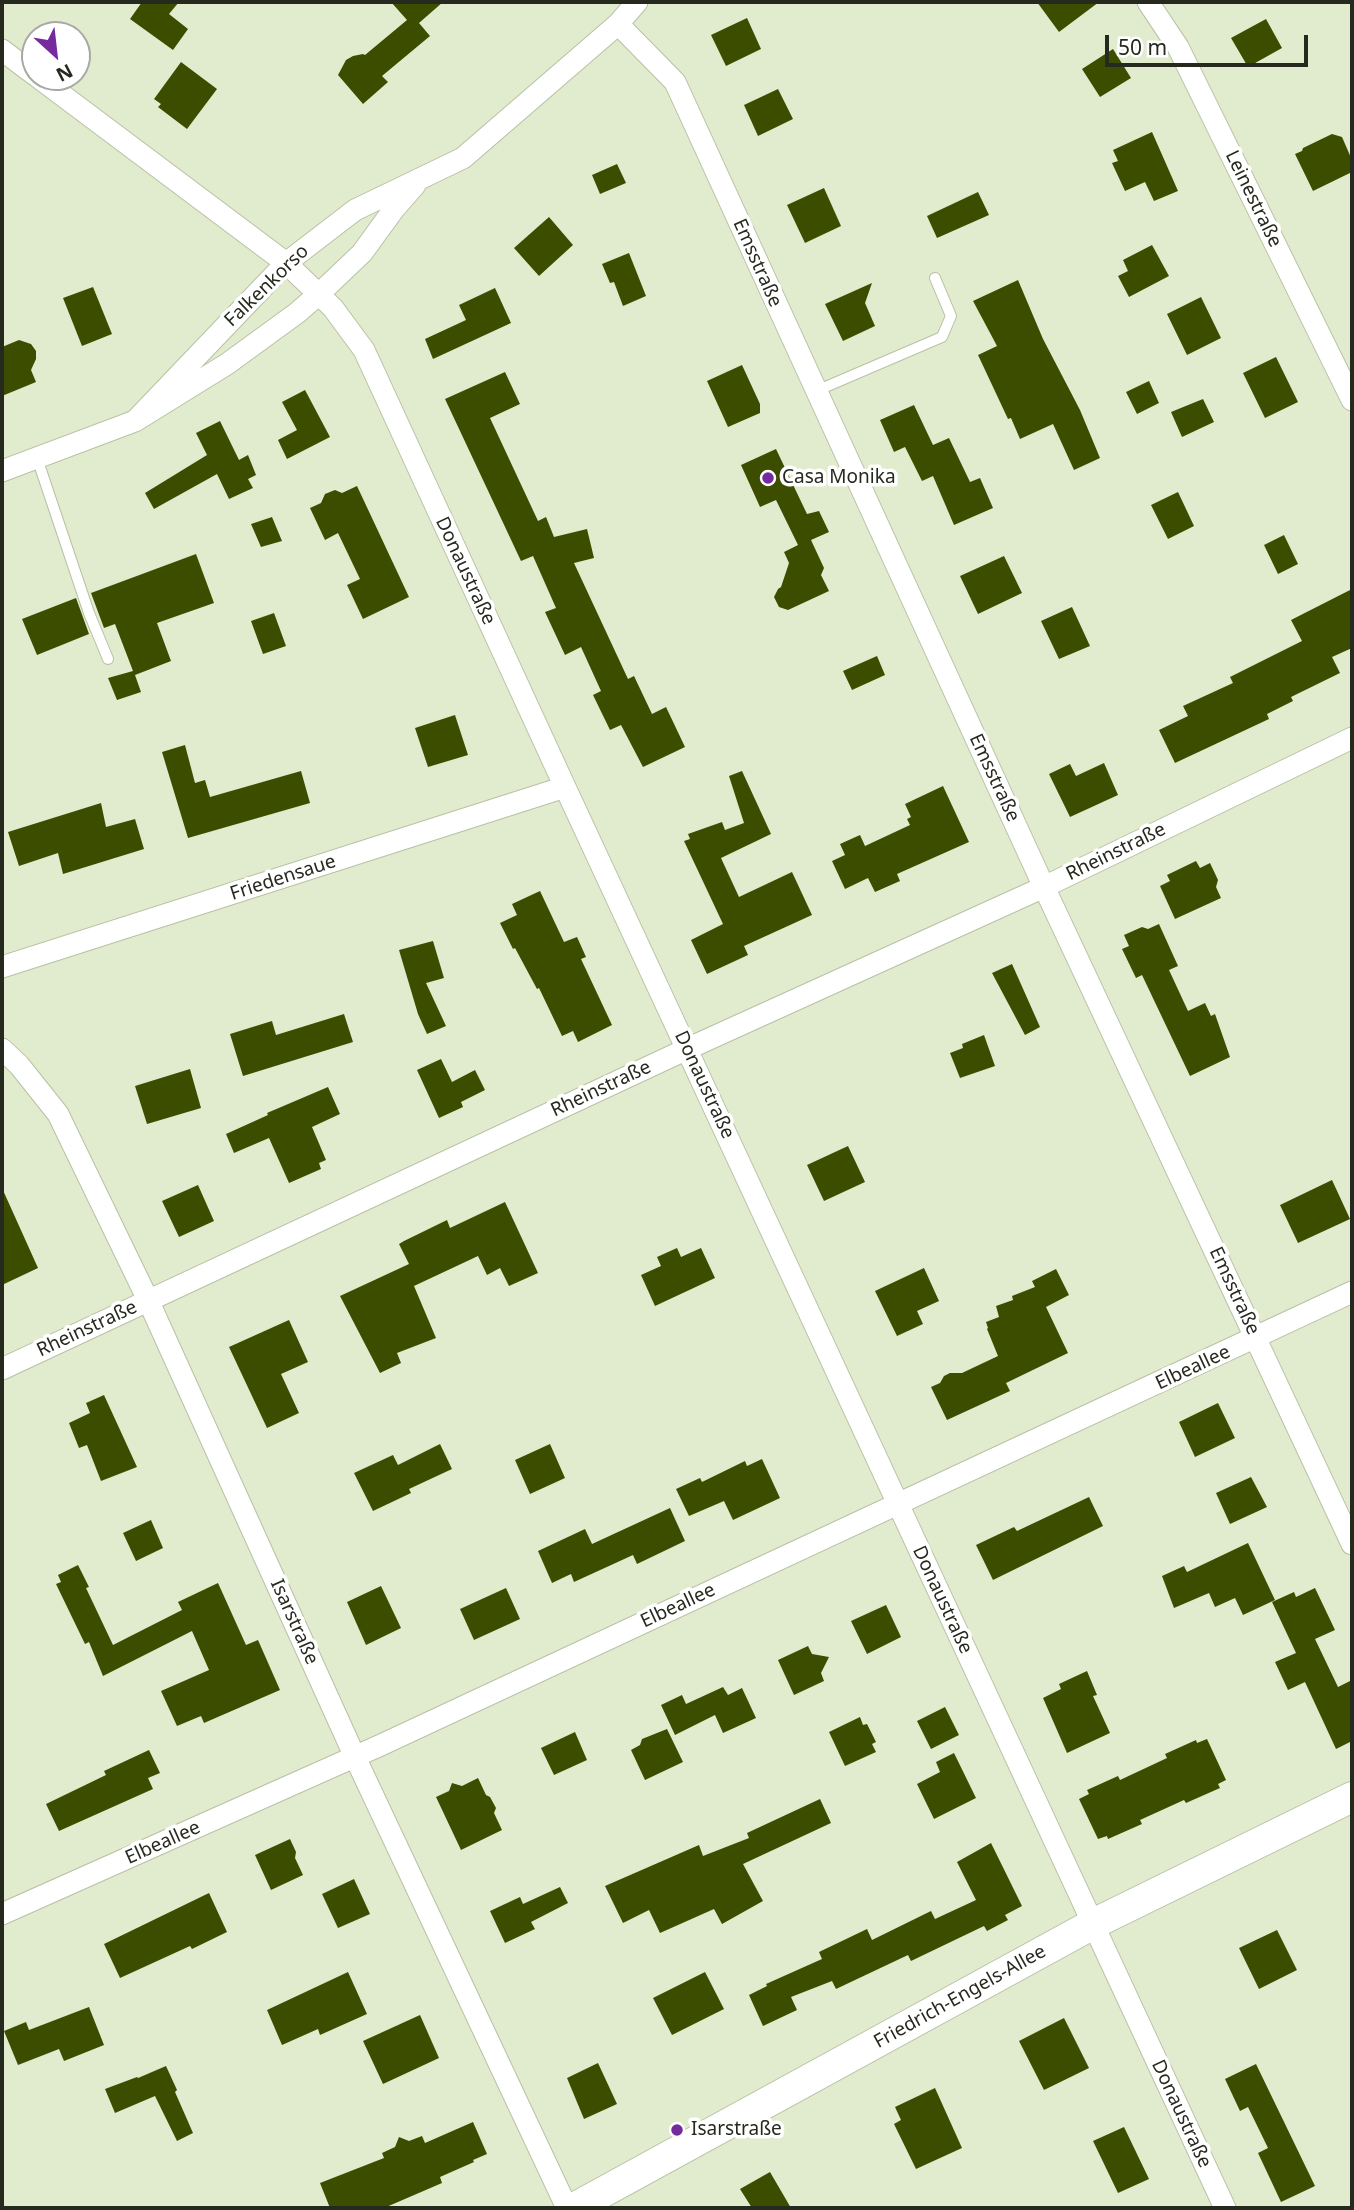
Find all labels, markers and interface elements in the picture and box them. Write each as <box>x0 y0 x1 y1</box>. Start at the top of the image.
north arrow <box>21 21 91 91</box>
scale bar <box>1109 21 1312 65</box>
text: 50 m <box>1118 33 1167 61</box>
text: N <box>52 58 77 88</box>
street label: Leinestraße <box>1220 147 1286 251</box>
street label: Emsstraße <box>727 215 787 311</box>
street label: Falkenkorso <box>220 240 314 332</box>
place label: Casa Monika <box>782 467 896 489</box>
marker: Casa Monika <box>760 470 776 486</box>
street label: Donaustraße <box>430 513 500 629</box>
street label: Emsstraße <box>964 730 1024 826</box>
street label: Rheinstraße <box>1063 818 1169 886</box>
street label: Friedensaue <box>227 850 339 906</box>
street label: Donaustraße <box>669 1027 739 1143</box>
street label: Rheinstraße <box>547 1056 655 1122</box>
street label: Emsstraße <box>1204 1243 1264 1339</box>
street label: Rheinstraße <box>33 1296 141 1362</box>
street label: Elbeallee <box>1152 1341 1234 1395</box>
street label: Donaustraße <box>907 1542 977 1658</box>
street label: Isarstraße <box>265 1576 323 1668</box>
street label: Elbeallee <box>637 1579 719 1633</box>
street label: Elbeallee <box>122 1816 204 1870</box>
street label: Friedrich-Engels-Allee <box>870 1940 1050 2054</box>
street label: Donaustraße <box>1146 2056 1216 2172</box>
place label: Isarstraße <box>691 2119 782 2141</box>
marker: Isarstraße <box>669 2122 685 2138</box>

